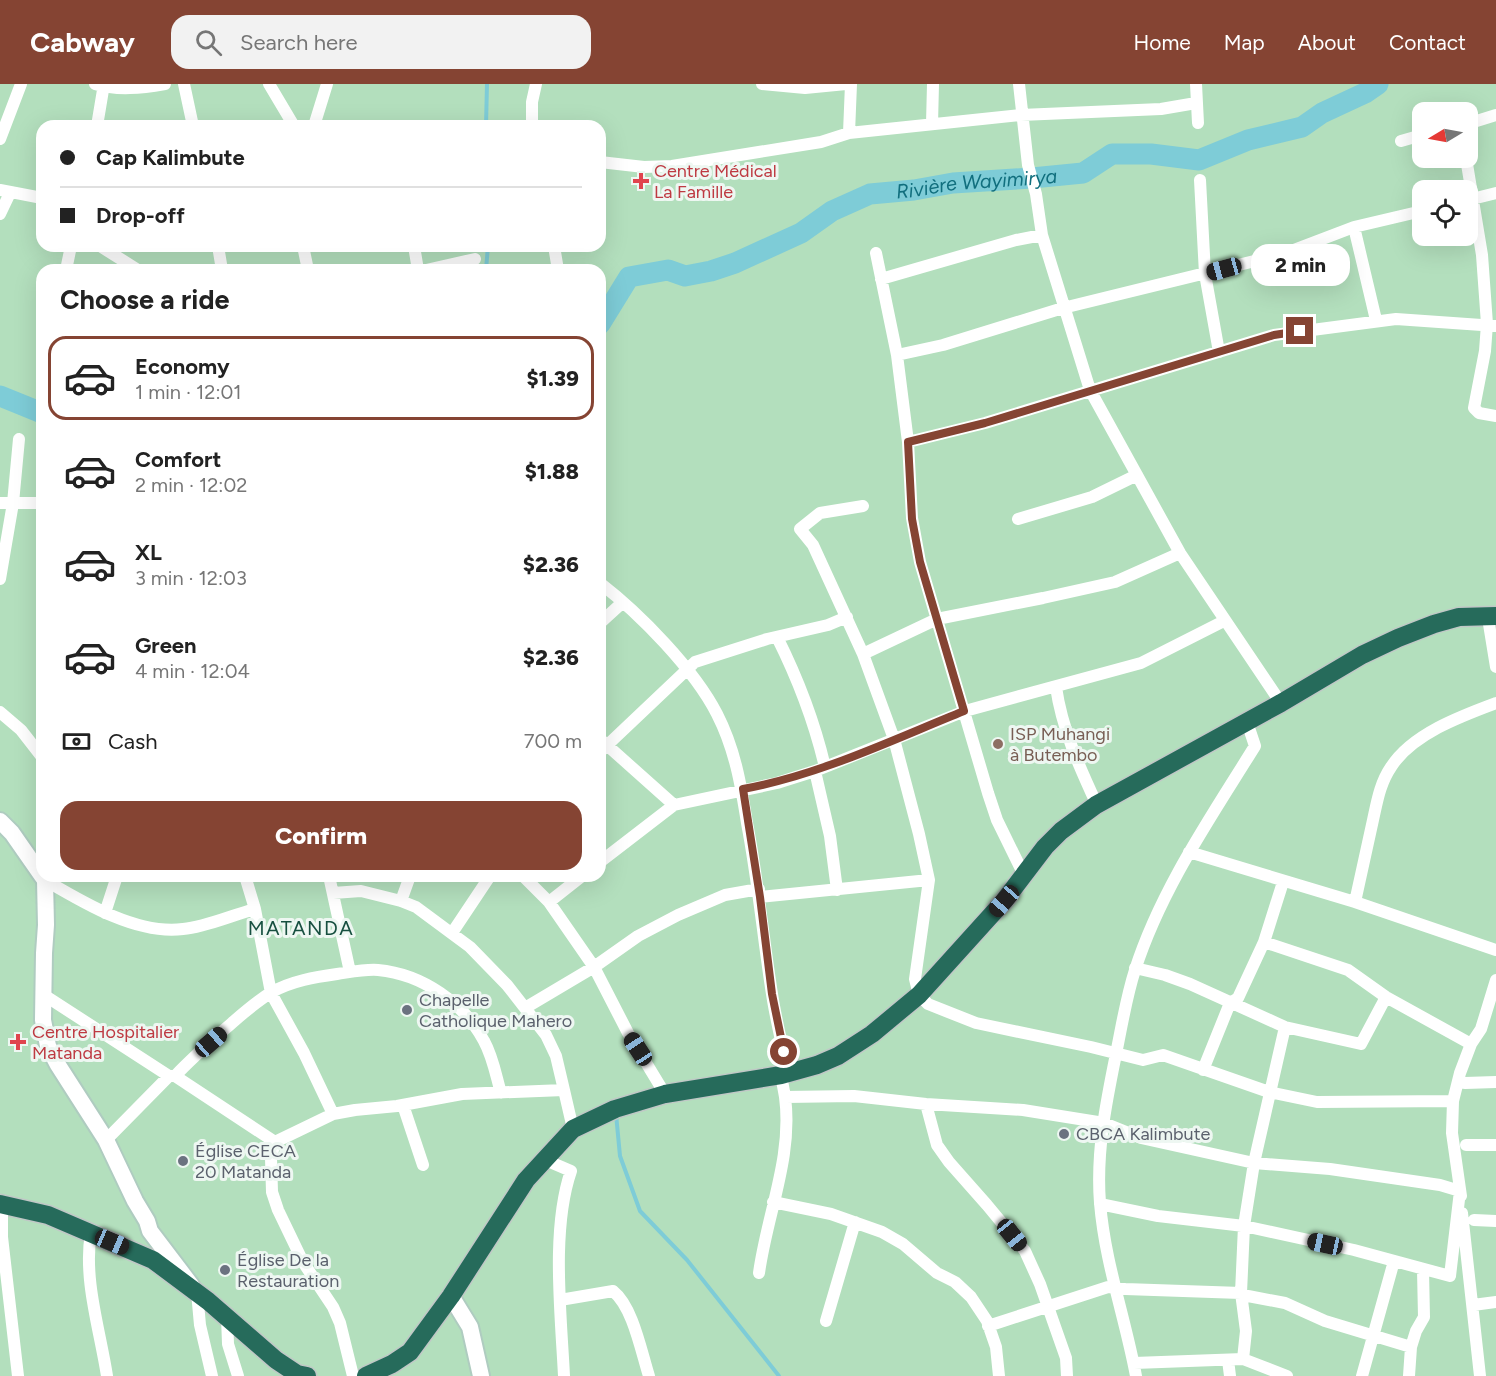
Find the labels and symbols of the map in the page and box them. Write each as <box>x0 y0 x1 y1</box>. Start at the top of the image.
north arrow <box>1412 102 1478 168</box>
place label: Centre Médical La Famille <box>654 160 777 203</box>
water label: Rivière Wayimirya <box>895 164 1058 204</box>
marker: Centre Médical La Famille <box>632 172 650 190</box>
callout: 2 min <box>1250 244 1350 286</box>
car <box>1204 256 1244 282</box>
route end <box>1286 317 1313 344</box>
place label: ISP Muhangi à Butembo <box>1010 723 1110 766</box>
marker: ISP Muhangi à Butembo <box>991 737 1005 751</box>
car <box>985 882 1023 920</box>
district label: MATANDA <box>248 916 354 940</box>
place label: Chapelle Catholique Mahero <box>419 989 572 1032</box>
marker: Chapelle Catholique Mahero <box>400 1003 414 1017</box>
place label: Centre Hospitalier Matanda <box>32 1021 179 1064</box>
car <box>192 1023 230 1061</box>
car <box>621 1029 655 1069</box>
marker: Centre Hospitalier Matanda <box>9 1033 27 1051</box>
route start <box>770 1038 797 1065</box>
place label: CBCA Kalimbute <box>1076 1123 1210 1145</box>
marker: CBCA Kalimbute <box>1057 1127 1071 1141</box>
place label: Église CECA 20 Matanda <box>195 1140 296 1183</box>
marker: Église CECA 20 Matanda <box>176 1154 190 1168</box>
car <box>994 1215 1030 1255</box>
car <box>92 1227 132 1257</box>
car <box>1306 1231 1344 1257</box>
place label: Église De la Restauration <box>237 1249 339 1292</box>
marker: Église De la Restauration <box>218 1263 232 1277</box>

